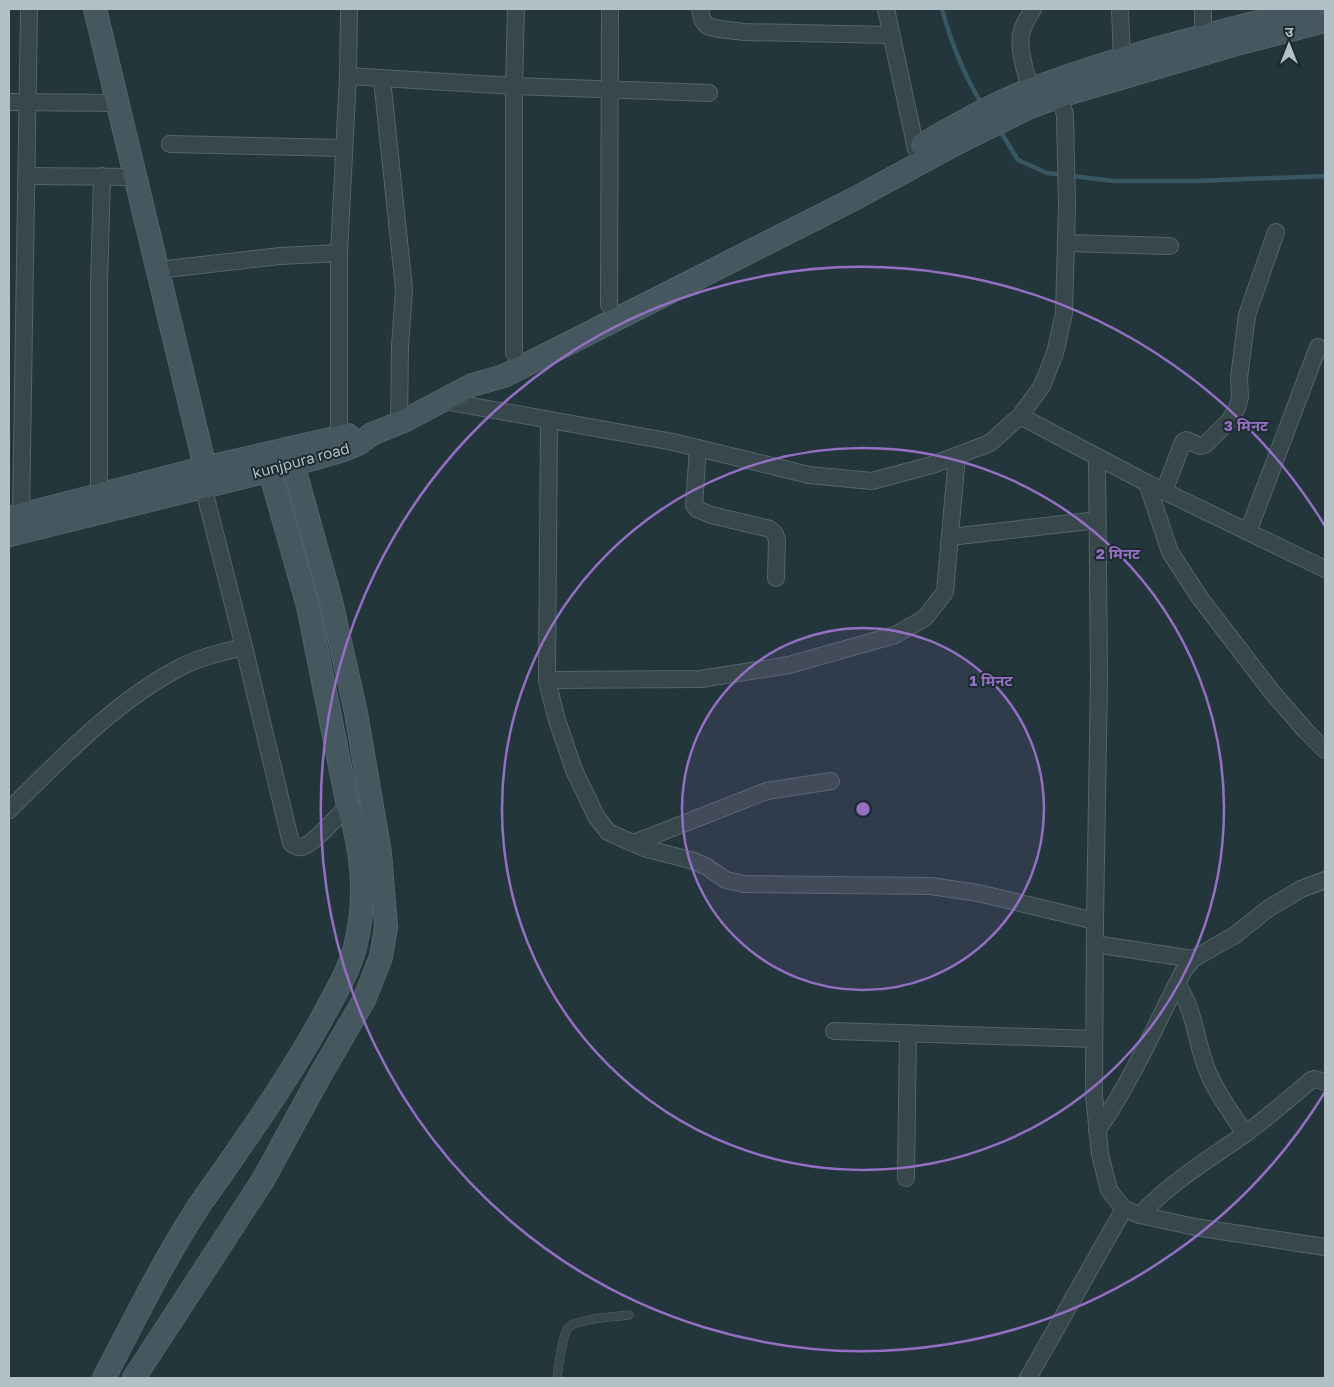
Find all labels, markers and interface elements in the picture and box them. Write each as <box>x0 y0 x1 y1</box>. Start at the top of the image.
north arrow <box>1264 20 1314 70</box>
text: उ <box>1285 23 1294 40</box>
text: 3 मिनट <box>1224 416 1269 434</box>
street label: kunjpura road <box>250 438 351 482</box>
text: 2 मिनट <box>1096 544 1141 562</box>
text: 1 मिनट <box>970 671 1013 689</box>
centre of rings <box>854 800 872 818</box>

